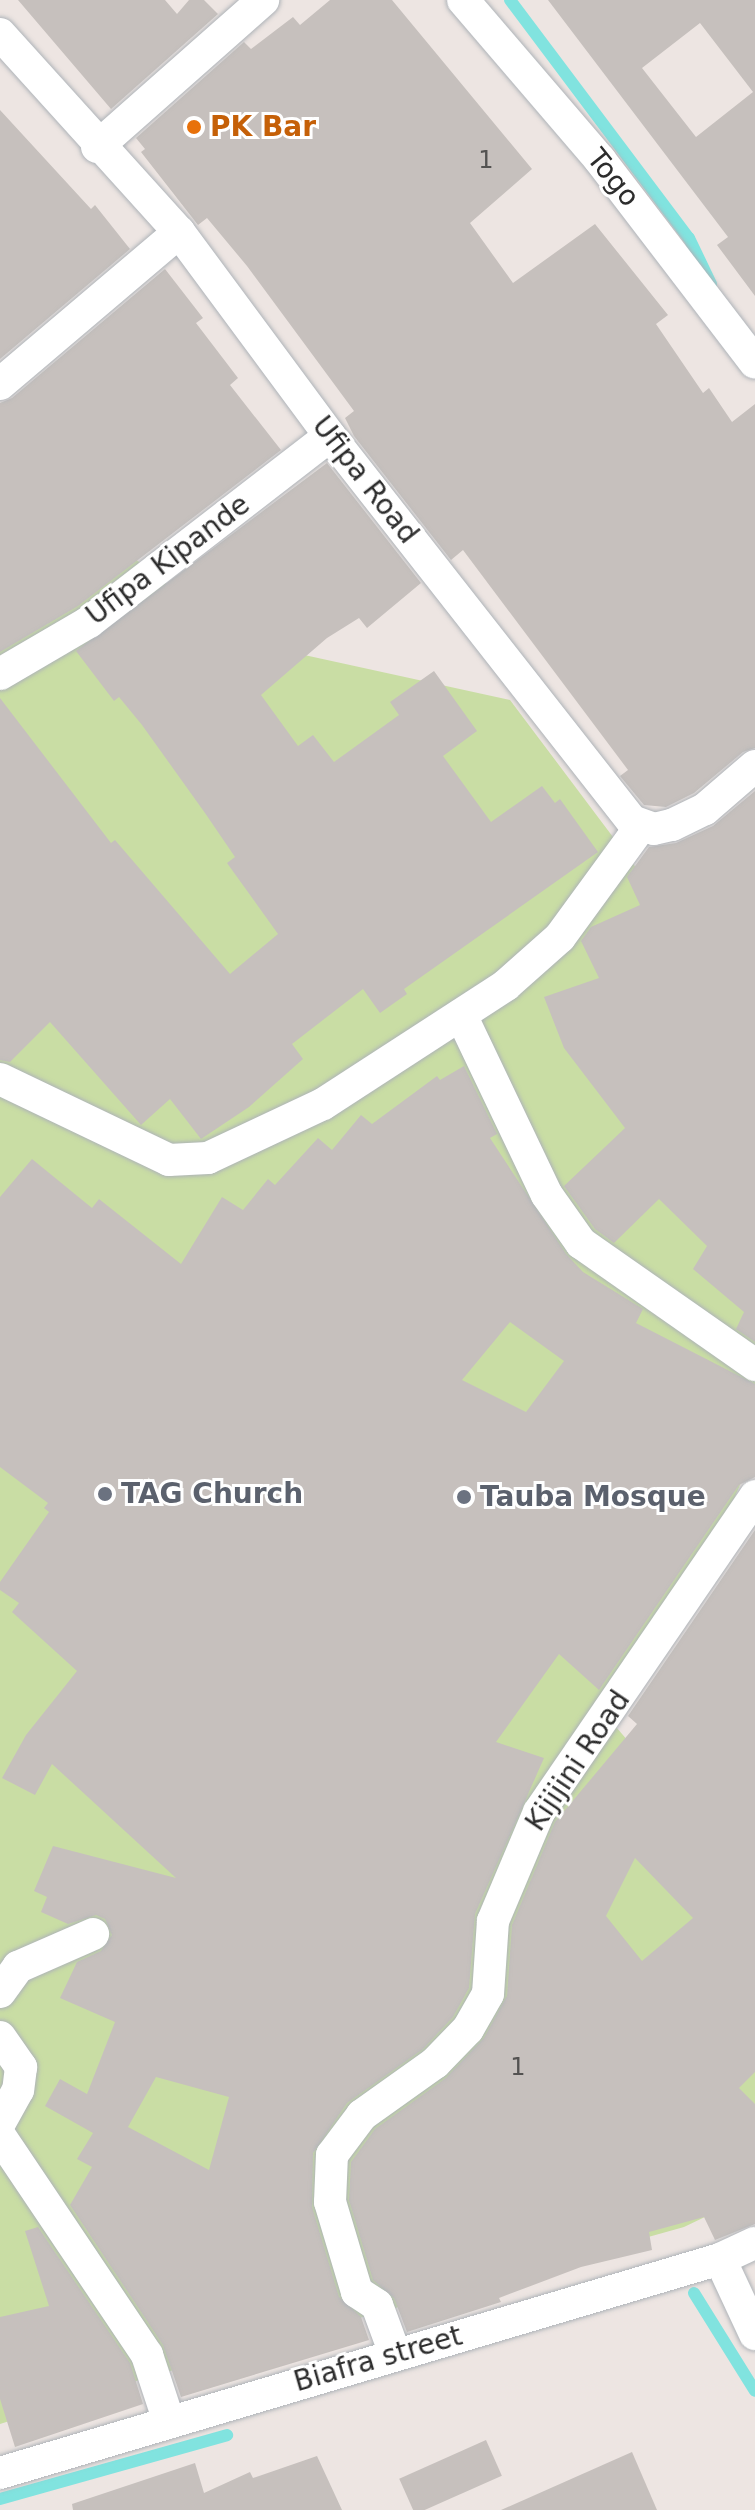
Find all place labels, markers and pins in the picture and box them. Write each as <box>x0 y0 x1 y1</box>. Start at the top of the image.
place label: PK Bar <box>210 110 316 144</box>
marker: PK Bar <box>185 118 203 136</box>
place label: TAG Church <box>121 1477 303 1511</box>
place label: Tauba Mosque <box>480 1480 706 1514</box>
marker: TAG Church <box>96 1485 114 1503</box>
marker: Tauba Mosque <box>455 1488 473 1506</box>

